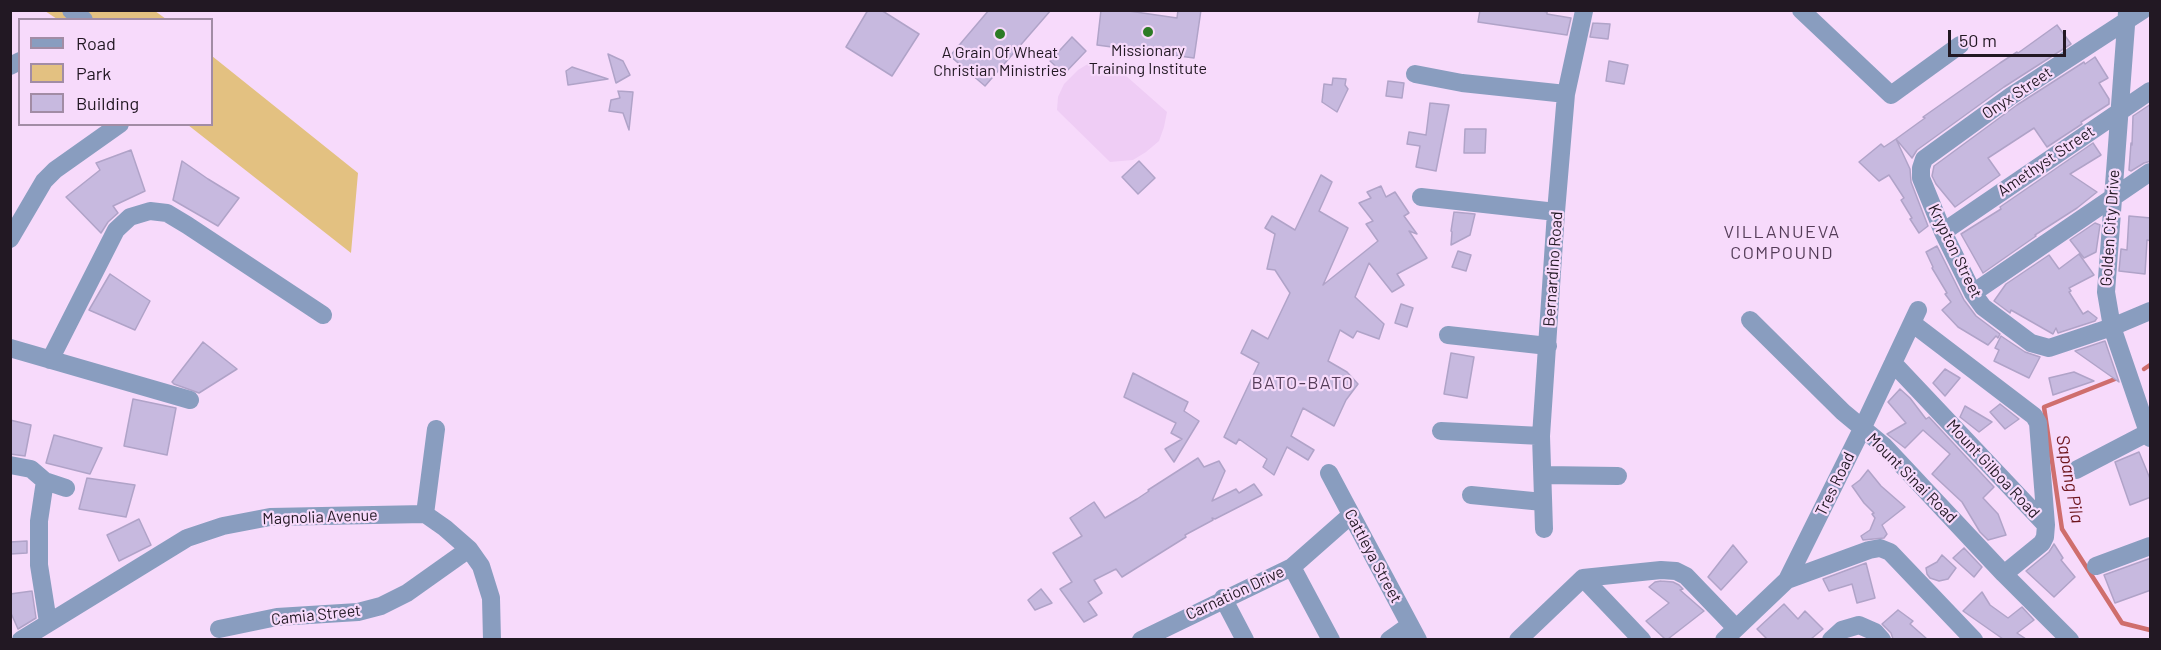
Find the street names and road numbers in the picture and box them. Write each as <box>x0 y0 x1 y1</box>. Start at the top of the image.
street label: Onyx Street <box>1978 63 2056 123</box>
street label: Amethyst Street <box>1994 121 2098 201</box>
street label: Golden City Drive <box>2096 169 2124 287</box>
street label: Krypton Street <box>1924 201 1986 301</box>
street label: Bernardino Road <box>1539 211 1567 327</box>
street label: Mount Gilboa Road <box>1942 416 2044 522</box>
street label: Mount Sinai Road <box>1863 429 1961 527</box>
street label: Tres Road <box>1811 449 1859 519</box>
street label: Magnolia Avenue <box>262 505 378 529</box>
street label: Cattleya Street <box>1340 506 1406 606</box>
street label: Carnation Drive <box>1183 562 1287 624</box>
street label: Camia Street <box>270 601 362 629</box>

